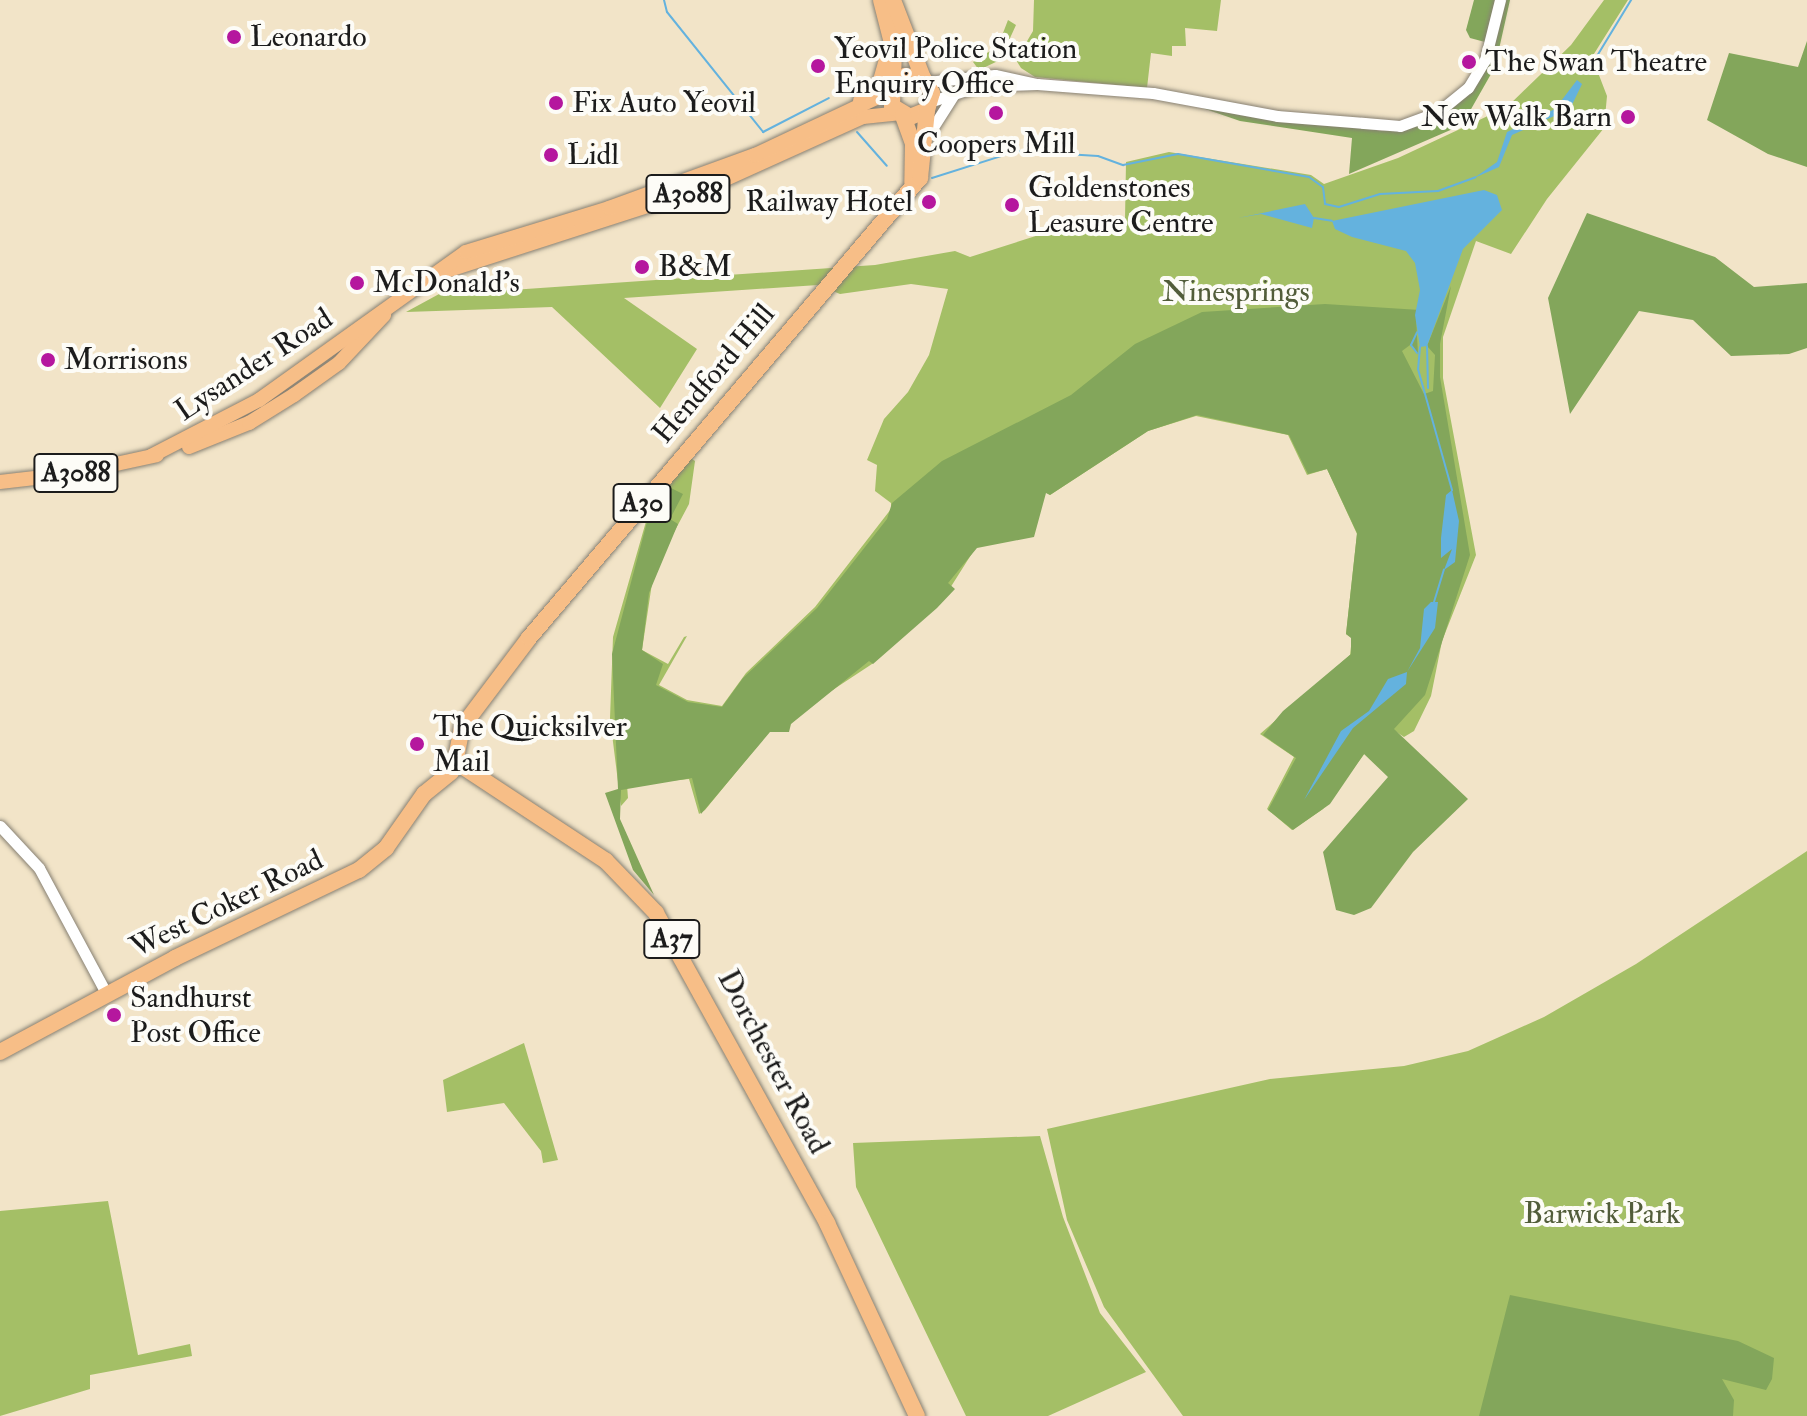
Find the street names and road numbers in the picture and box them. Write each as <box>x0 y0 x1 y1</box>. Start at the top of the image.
road number: A3088 <box>644 170 732 218</box>
street label: Hendford Hill <box>645 297 783 451</box>
street label: Lysander Road <box>169 301 339 429</box>
road number: A3088 <box>32 449 120 497</box>
road number: A30 <box>612 479 672 527</box>
street label: West Coker Road <box>125 842 329 966</box>
road number: A37 <box>642 915 702 963</box>
street label: Dorchester Road <box>709 964 837 1160</box>

